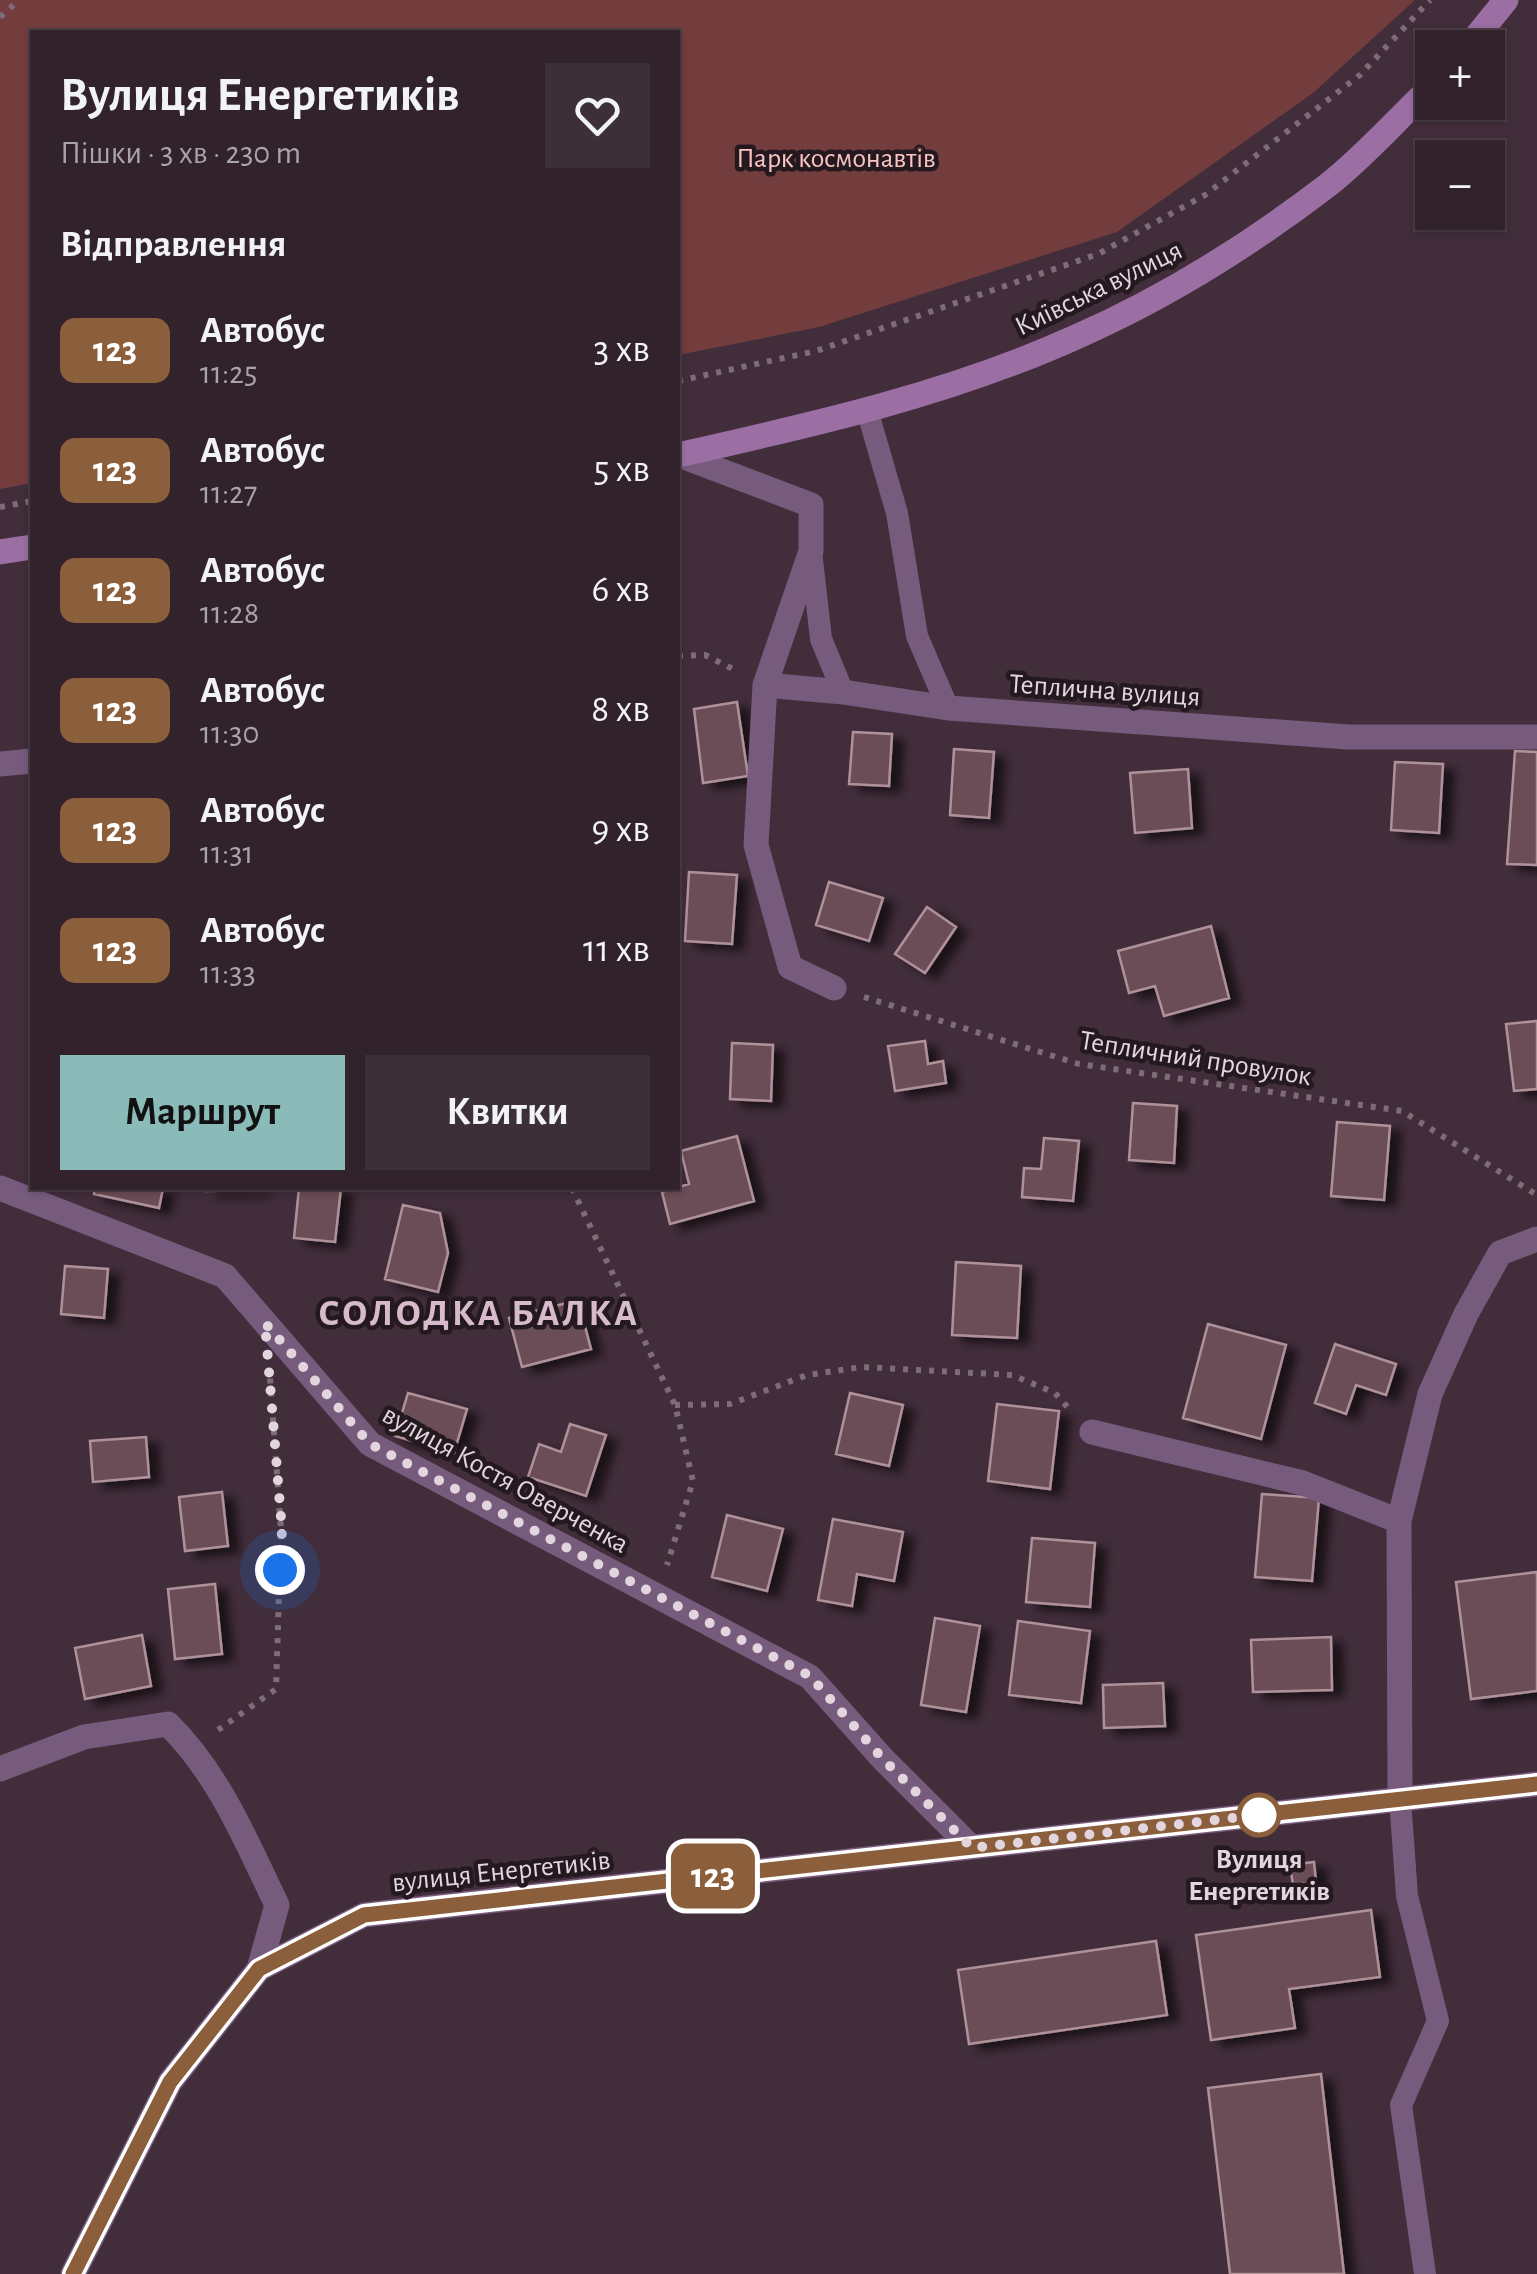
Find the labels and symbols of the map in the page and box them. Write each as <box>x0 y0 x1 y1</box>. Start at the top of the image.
park label: Парк космонавтів <box>736 145 936 173</box>
street label: Київська вулиця <box>1011 236 1187 341</box>
street label: Теплична вулиця <box>1009 670 1201 712</box>
street label: Тепличний провулок <box>1078 1027 1313 1091</box>
district label: СОЛОДКА БАЛКА <box>318 1295 640 1333</box>
street label: вулиця Костя Оверченка <box>377 1400 633 1559</box>
your location <box>255 1545 305 1595</box>
marker: Вулиця Енергетиків <box>1238 1794 1280 1836</box>
line badge: 123 <box>656 1844 770 1908</box>
place label: Вулиця Енергетиків <box>1188 1846 1330 1906</box>
street label: вулиця Енергетиків <box>391 1847 612 1897</box>

